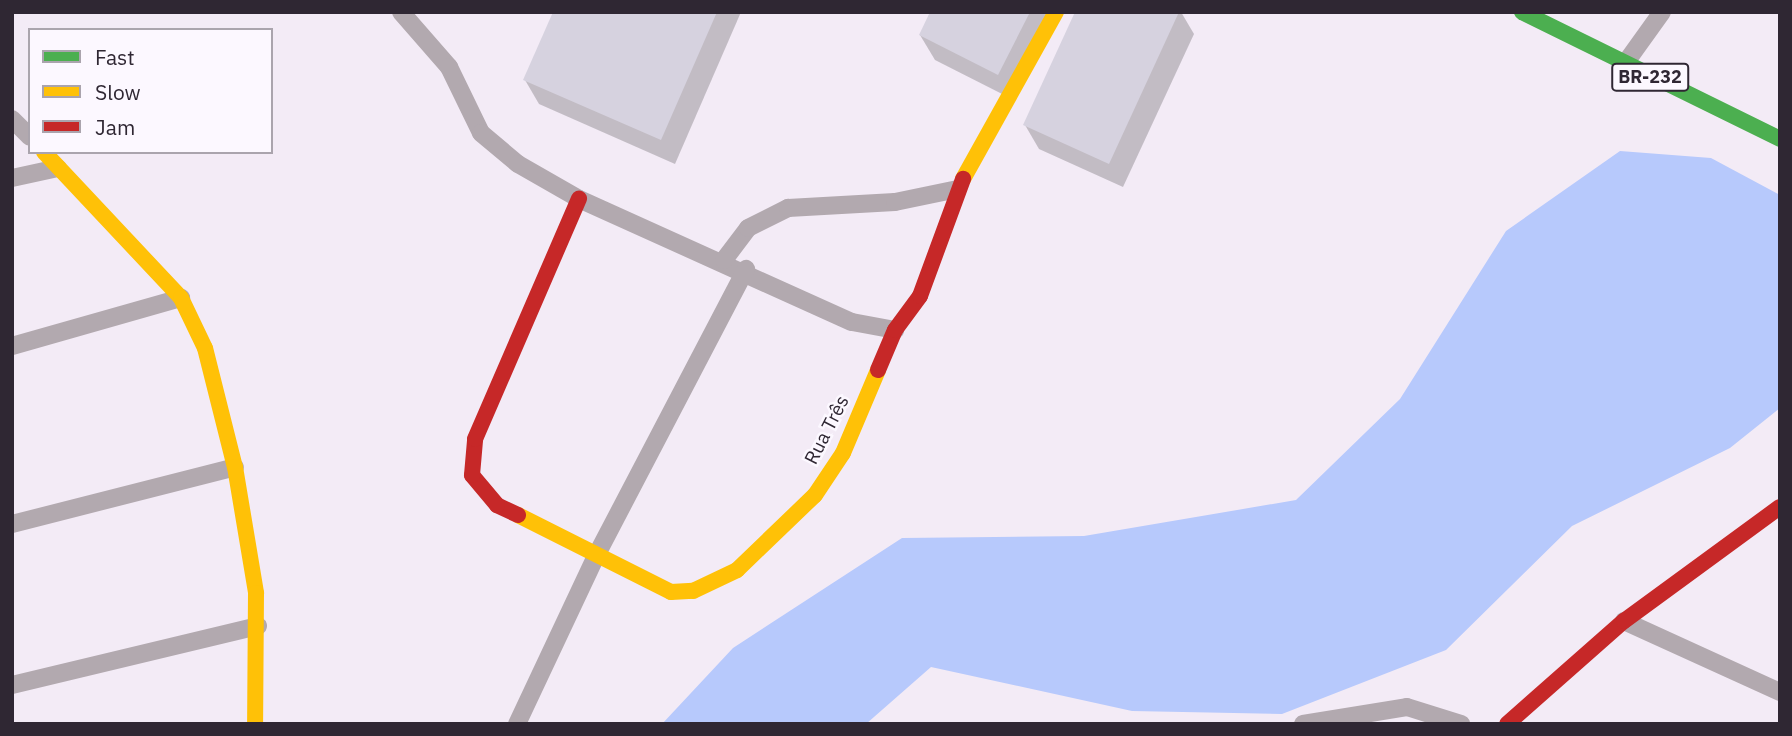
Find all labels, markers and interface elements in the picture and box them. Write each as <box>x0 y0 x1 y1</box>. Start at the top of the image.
legend <box>28 28 273 154</box>
text: Fast <box>95 43 135 71</box>
road number: BR-232 <box>1610 62 1690 92</box>
text: Slow <box>95 78 141 106</box>
text: Jam <box>95 113 135 141</box>
street label: Rua Três <box>800 392 854 468</box>

